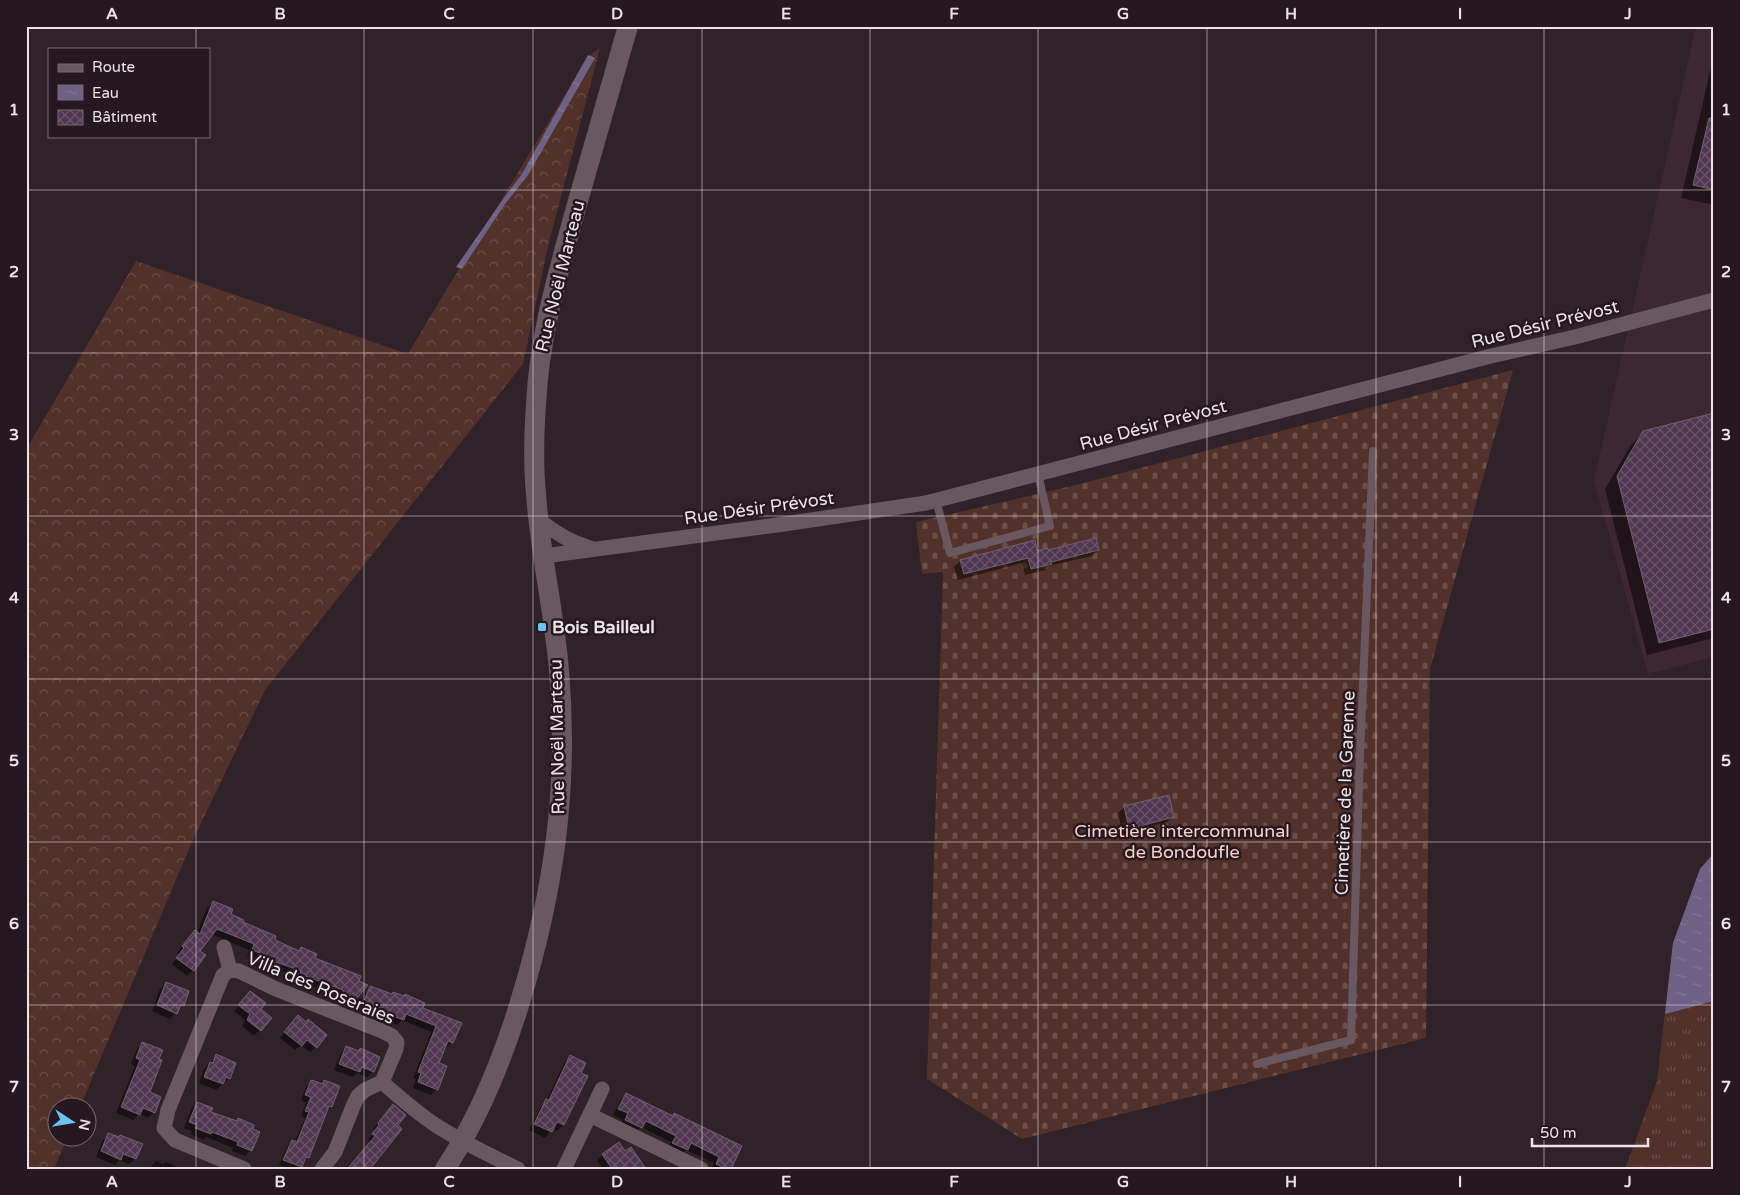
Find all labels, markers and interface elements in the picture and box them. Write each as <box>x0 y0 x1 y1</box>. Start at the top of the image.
text: A <box>106 4 118 24</box>
text: B <box>274 4 286 24</box>
text: C <box>443 4 455 24</box>
text: D <box>611 4 623 24</box>
text: E <box>781 4 791 24</box>
text: F <box>949 4 959 24</box>
text: G <box>1117 4 1129 24</box>
text: H <box>1285 4 1297 24</box>
text: I <box>1458 4 1462 24</box>
text: J <box>1623 4 1632 24</box>
legend <box>48 48 210 138</box>
text: Route <box>92 58 135 76</box>
text: Eau <box>92 84 119 102</box>
text: 1 <box>9 100 19 120</box>
text: 1 <box>1721 100 1731 120</box>
text: Bâtiment <box>92 108 157 126</box>
street label: Rue Noël Marteau <box>531 198 589 354</box>
text: 2 <box>9 262 19 282</box>
text: 2 <box>1721 262 1731 282</box>
street label: Rue Désir Prévost <box>1469 295 1621 353</box>
street label: Rue Désir Prévost <box>1077 395 1229 455</box>
text: 3 <box>9 425 19 445</box>
text: 3 <box>1721 425 1731 445</box>
street label: Rue Désir Prévost <box>683 487 836 529</box>
text: 4 <box>9 588 19 608</box>
text: 4 <box>1721 588 1731 608</box>
place label: Bois Bailleul <box>552 616 655 638</box>
marker: Bois Bailleul <box>536 621 548 633</box>
street label: Rue Noël Marteau <box>545 659 569 815</box>
street label: Cimetière de la Garenne <box>1330 690 1360 896</box>
text: 5 <box>9 751 19 771</box>
text: 5 <box>1721 751 1731 771</box>
park label: Cimetière intercommunal de Bondoufle <box>1074 820 1290 863</box>
text: 6 <box>9 914 19 934</box>
text: 6 <box>1721 914 1731 934</box>
street label: Villa des Roseraies <box>244 947 398 1029</box>
text: 7 <box>9 1077 19 1097</box>
text: 7 <box>1721 1077 1731 1097</box>
north arrow <box>48 1098 98 1148</box>
scale bar <box>1532 1115 1649 1147</box>
text: N <box>75 1117 94 1132</box>
text: 50 m <box>1540 1124 1577 1142</box>
text: A <box>106 1172 118 1192</box>
text: B <box>274 1172 286 1192</box>
text: C <box>443 1172 455 1192</box>
text: D <box>611 1172 623 1192</box>
text: E <box>781 1172 791 1192</box>
text: F <box>949 1172 959 1192</box>
text: G <box>1117 1172 1129 1192</box>
text: H <box>1285 1172 1297 1192</box>
text: I <box>1458 1172 1462 1192</box>
text: J <box>1623 1172 1632 1192</box>

